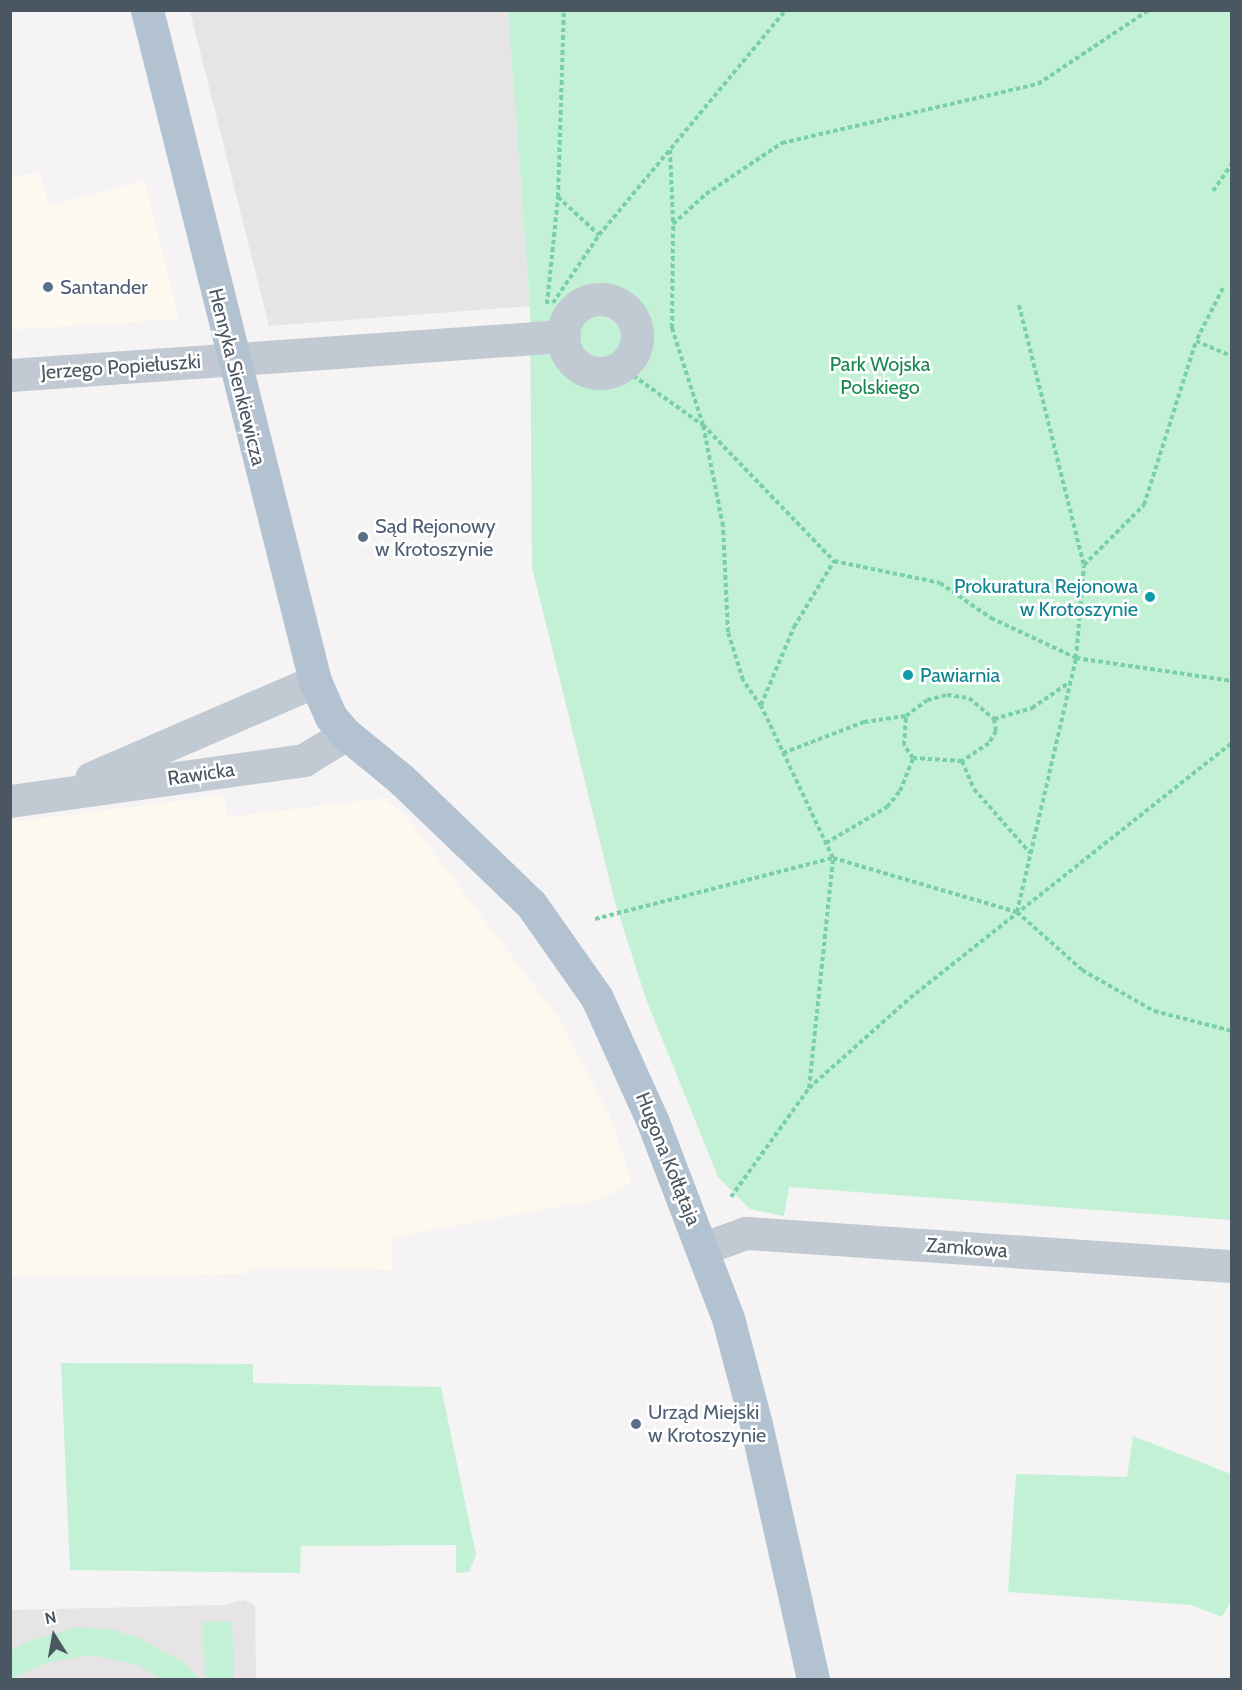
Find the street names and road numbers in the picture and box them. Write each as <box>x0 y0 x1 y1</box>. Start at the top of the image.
street label: Henryka Sienkiewicza <box>203 286 271 468</box>
street label: Jerzego Popiełuszki <box>40 349 202 385</box>
street label: Rawicka <box>166 757 236 791</box>
street label: Hugona Kołłątaja <box>630 1089 706 1229</box>
street label: Zamkowa <box>926 1233 1008 1263</box>

